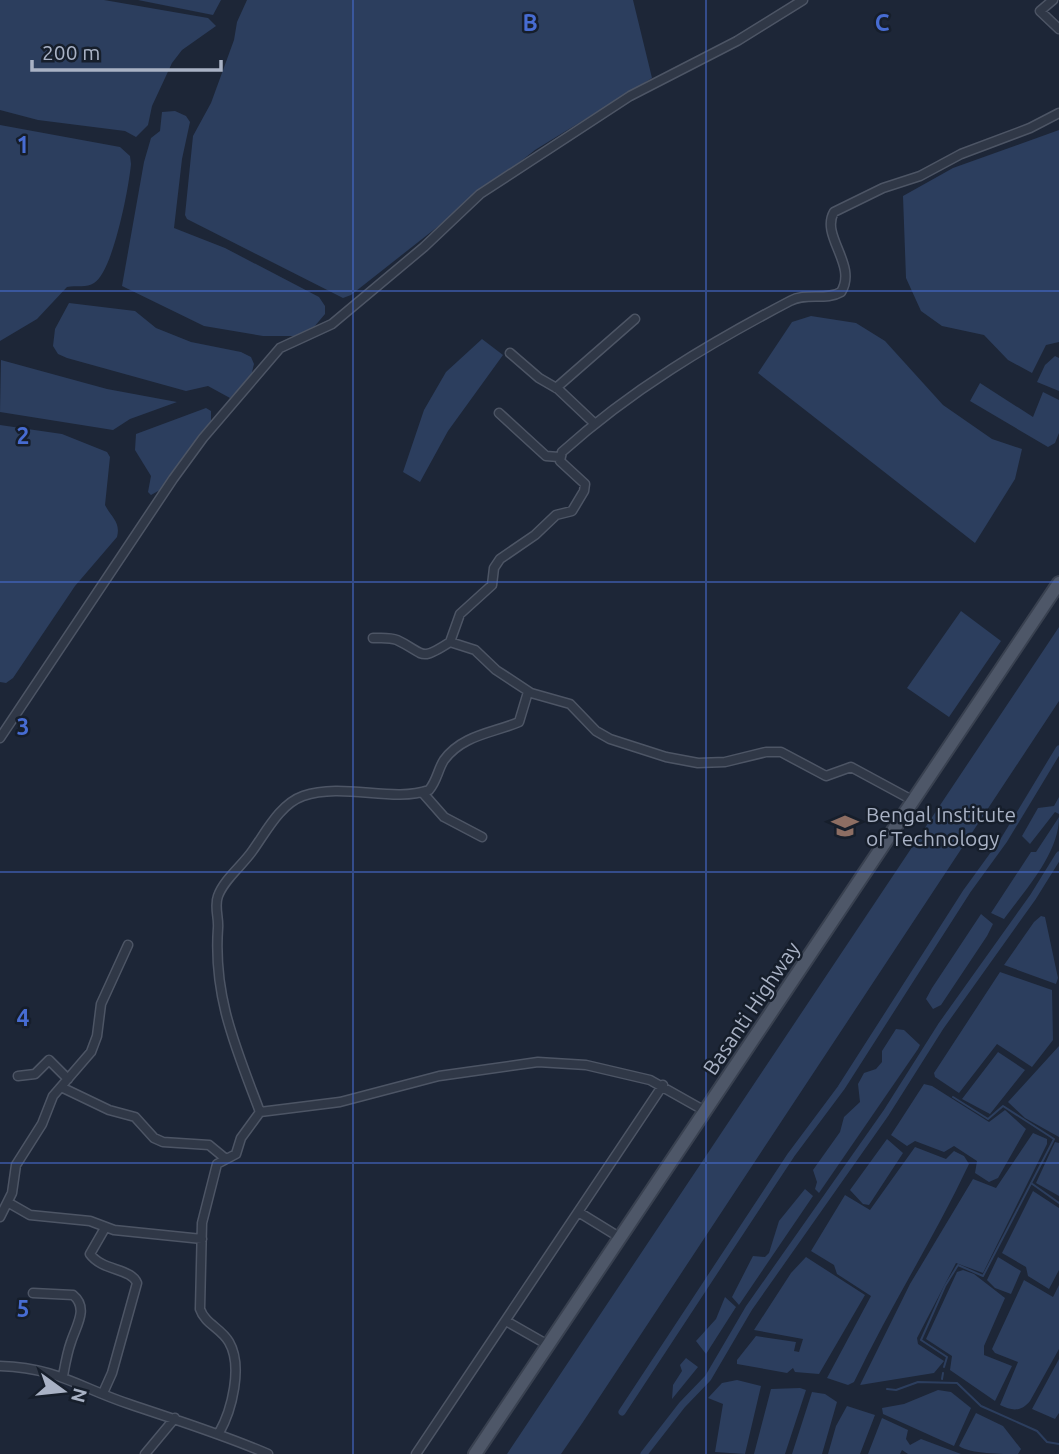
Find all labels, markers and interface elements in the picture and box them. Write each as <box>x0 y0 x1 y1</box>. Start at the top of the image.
text: B <box>522 10 538 35</box>
text: C <box>875 10 890 35</box>
scale bar <box>32 28 220 72</box>
text: 200 m <box>42 40 100 64</box>
text: 1 <box>17 132 29 157</box>
text: 2 <box>17 423 29 448</box>
text: 3 <box>17 714 29 739</box>
place label: Bengal Institute of Technology <box>866 802 1016 850</box>
school or university icon: Bengal Institute of Technology <box>830 811 860 841</box>
street label: Basanti Highway <box>698 937 804 1079</box>
text: 4 <box>17 1005 30 1030</box>
text: 5 <box>17 1296 29 1321</box>
north arrow <box>28 1356 98 1426</box>
text: N <box>67 1386 92 1405</box>

